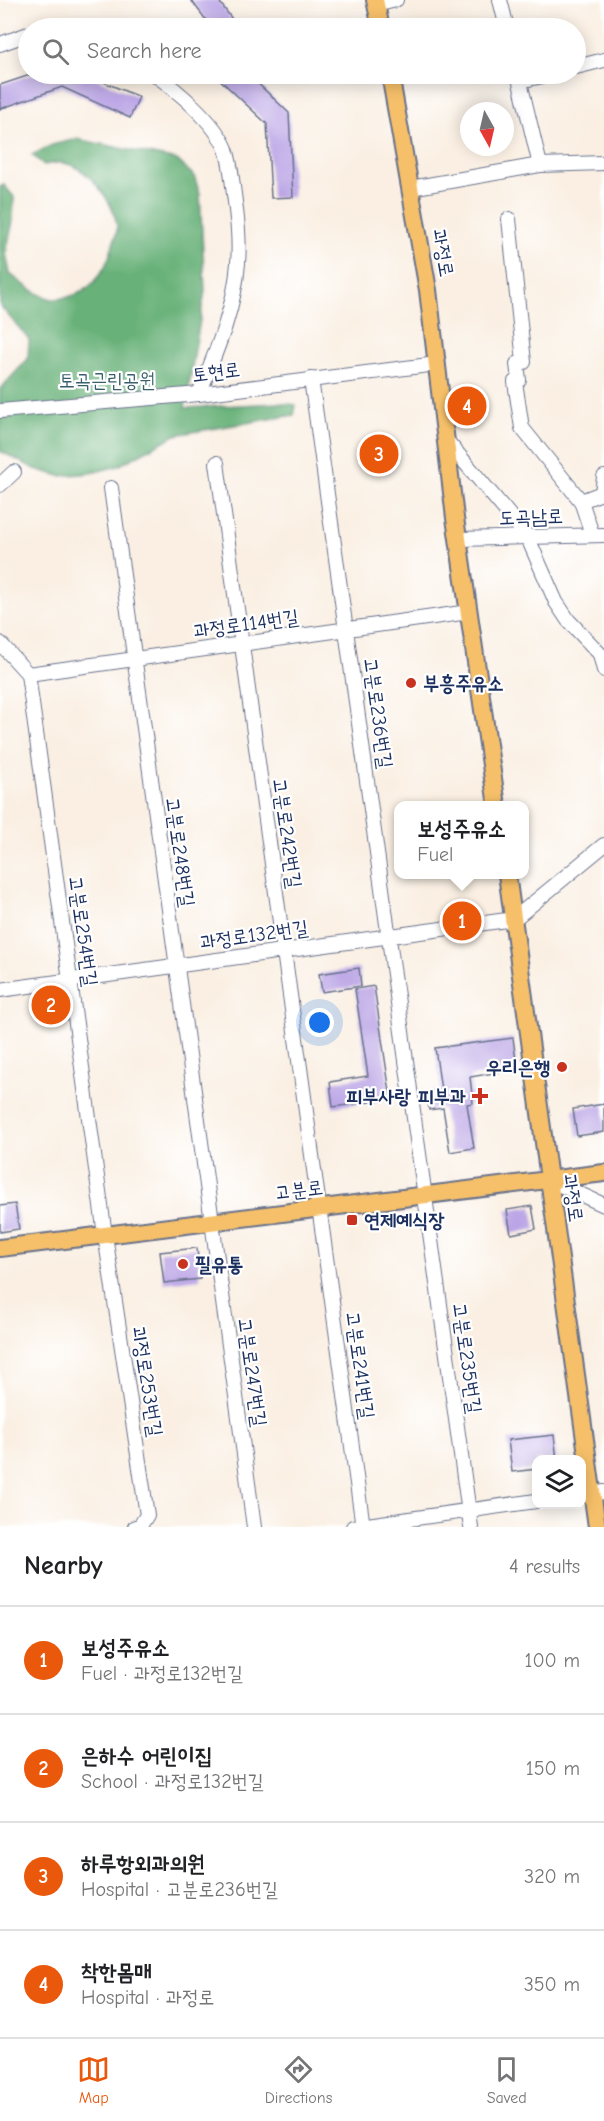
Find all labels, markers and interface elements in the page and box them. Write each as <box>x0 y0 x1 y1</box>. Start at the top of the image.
search box <box>18 18 586 84</box>
icon: search <box>39 35 72 68</box>
text: Search here <box>87 38 202 64</box>
north arrow <box>460 102 514 156</box>
street label: 과정로 <box>427 227 459 279</box>
street label: 토현로 <box>191 358 241 386</box>
park label: 토곡근린공원 <box>59 369 155 392</box>
pin: 4 <box>448 384 486 428</box>
pin: 3 <box>360 432 398 476</box>
street label: 도곡남로 <box>498 504 564 530</box>
street label: 과정로114번길 <box>192 605 300 643</box>
street label: 고분로236번길 <box>359 656 397 770</box>
place label: 부흥주유소 <box>423 672 503 695</box>
marker: 부흥주유소 <box>404 676 418 690</box>
street label: 고분로242번길 <box>268 776 306 890</box>
street label: 고분로248번길 <box>161 796 199 908</box>
popup <box>394 801 529 879</box>
text: 보성주유소 <box>417 816 506 842</box>
text: Fuel <box>417 843 453 866</box>
street label: 고분로254번길 <box>64 874 102 988</box>
pin: 1 <box>442 898 482 944</box>
street label: 과정로132번길 <box>198 916 310 954</box>
pin: 2 <box>32 982 70 1028</box>
your location <box>305 1008 334 1037</box>
place label: 우리은행 <box>486 1056 550 1079</box>
marker: 우리은행 <box>555 1060 569 1074</box>
place label: 피부사랑 피부과 <box>346 1085 466 1108</box>
marker: 피부사랑 피부과 <box>471 1087 489 1105</box>
street label: 과정로 <box>558 1172 588 1224</box>
street label: 고분로 <box>274 1176 324 1204</box>
place label: 연제예식장 <box>364 1209 444 1232</box>
marker: 연제예식장 <box>345 1213 359 1227</box>
place label: 필유통 <box>195 1253 243 1276</box>
marker: 필유통 <box>176 1257 190 1271</box>
street label: 고분로235번길 <box>448 1301 486 1415</box>
street label: 고분로241번길 <box>341 1310 379 1420</box>
street label: 고분로247번길 <box>233 1316 271 1428</box>
street label: 괴정로253번길 <box>127 1324 167 1438</box>
map controls <box>532 1455 586 1509</box>
button: layers <box>532 1455 586 1509</box>
text: Nearby <box>24 1551 103 1581</box>
text: 4 results <box>509 1555 580 1578</box>
text: 보성주유소 <box>81 1635 170 1661</box>
text: 1 <box>40 1649 47 1672</box>
text: 100 m <box>525 1649 580 1672</box>
text: Fuel · 과정로132번길 <box>81 1662 243 1685</box>
text: 은하수 어린이집 <box>81 1743 213 1769</box>
text: 2 <box>39 1757 48 1780</box>
text: 150 m <box>526 1757 580 1780</box>
text: School · 과정로132번길 <box>81 1770 264 1793</box>
text: 하루항외과의원 <box>81 1851 205 1877</box>
text: 3 <box>39 1865 48 1888</box>
text: 320 m <box>524 1865 580 1888</box>
text: Hospital · 고분로236번길 <box>81 1878 278 1901</box>
text: 착한몸매 <box>81 1959 152 1985</box>
text: 4 <box>39 1973 48 1996</box>
text: 350 m <box>524 1973 580 1996</box>
text: Hospital · 과정로 <box>81 1986 214 2009</box>
tab: Map <box>77 2053 110 2107</box>
tab: Directions <box>265 2053 332 2107</box>
tab: Saved <box>487 2053 527 2107</box>

